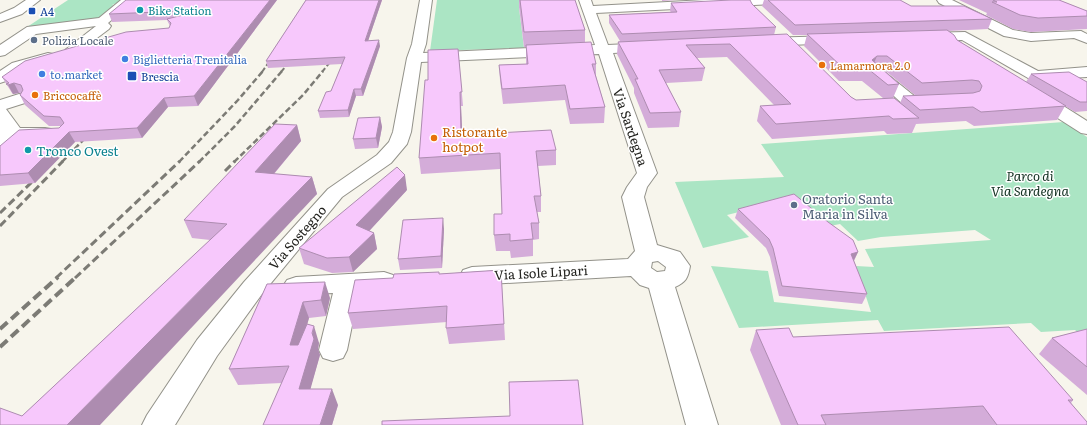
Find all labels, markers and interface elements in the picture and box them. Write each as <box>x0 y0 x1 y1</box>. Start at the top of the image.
place label: Bike Station <box>148 2 212 18</box>
place label: A4 <box>40 3 54 19</box>
marker: Bike Station <box>135 5 145 15</box>
marker: A4 <box>27 6 37 16</box>
place label: Polizia Locale <box>42 32 114 48</box>
marker: Polizia Locale <box>29 35 39 45</box>
place label: Biglietteria Trenitalia <box>133 51 247 67</box>
marker: Biglietteria Trenitalia <box>120 54 130 64</box>
place label: Lamarmora 2.0 <box>830 57 910 73</box>
marker: Lamarmora 2.0 <box>817 60 827 70</box>
place label: to.market <box>50 66 103 82</box>
place label: Brescia <box>141 68 179 84</box>
marker: to.market <box>37 69 47 79</box>
marker: Brescia <box>126 70 138 82</box>
street label: Via Sardegna <box>609 85 653 169</box>
place label: Briccocaffè <box>43 87 102 103</box>
marker: Briccocaffè <box>30 90 40 100</box>
place label: Ristorante hotpot <box>442 122 508 156</box>
marker: Ristorante hotpot <box>429 133 439 143</box>
place label: Tronco Ovest <box>36 141 119 160</box>
marker: Tronco Ovest <box>23 145 33 155</box>
park label: Parco di Via Sardegna <box>991 166 1069 200</box>
place label: Oratorio Santa Maria in Silva <box>802 189 893 223</box>
street label: Via Sostegno <box>264 200 331 273</box>
marker: Oratorio Santa Maria in Silva <box>789 200 799 210</box>
street label: Via Isole Lipari <box>494 260 589 284</box>

